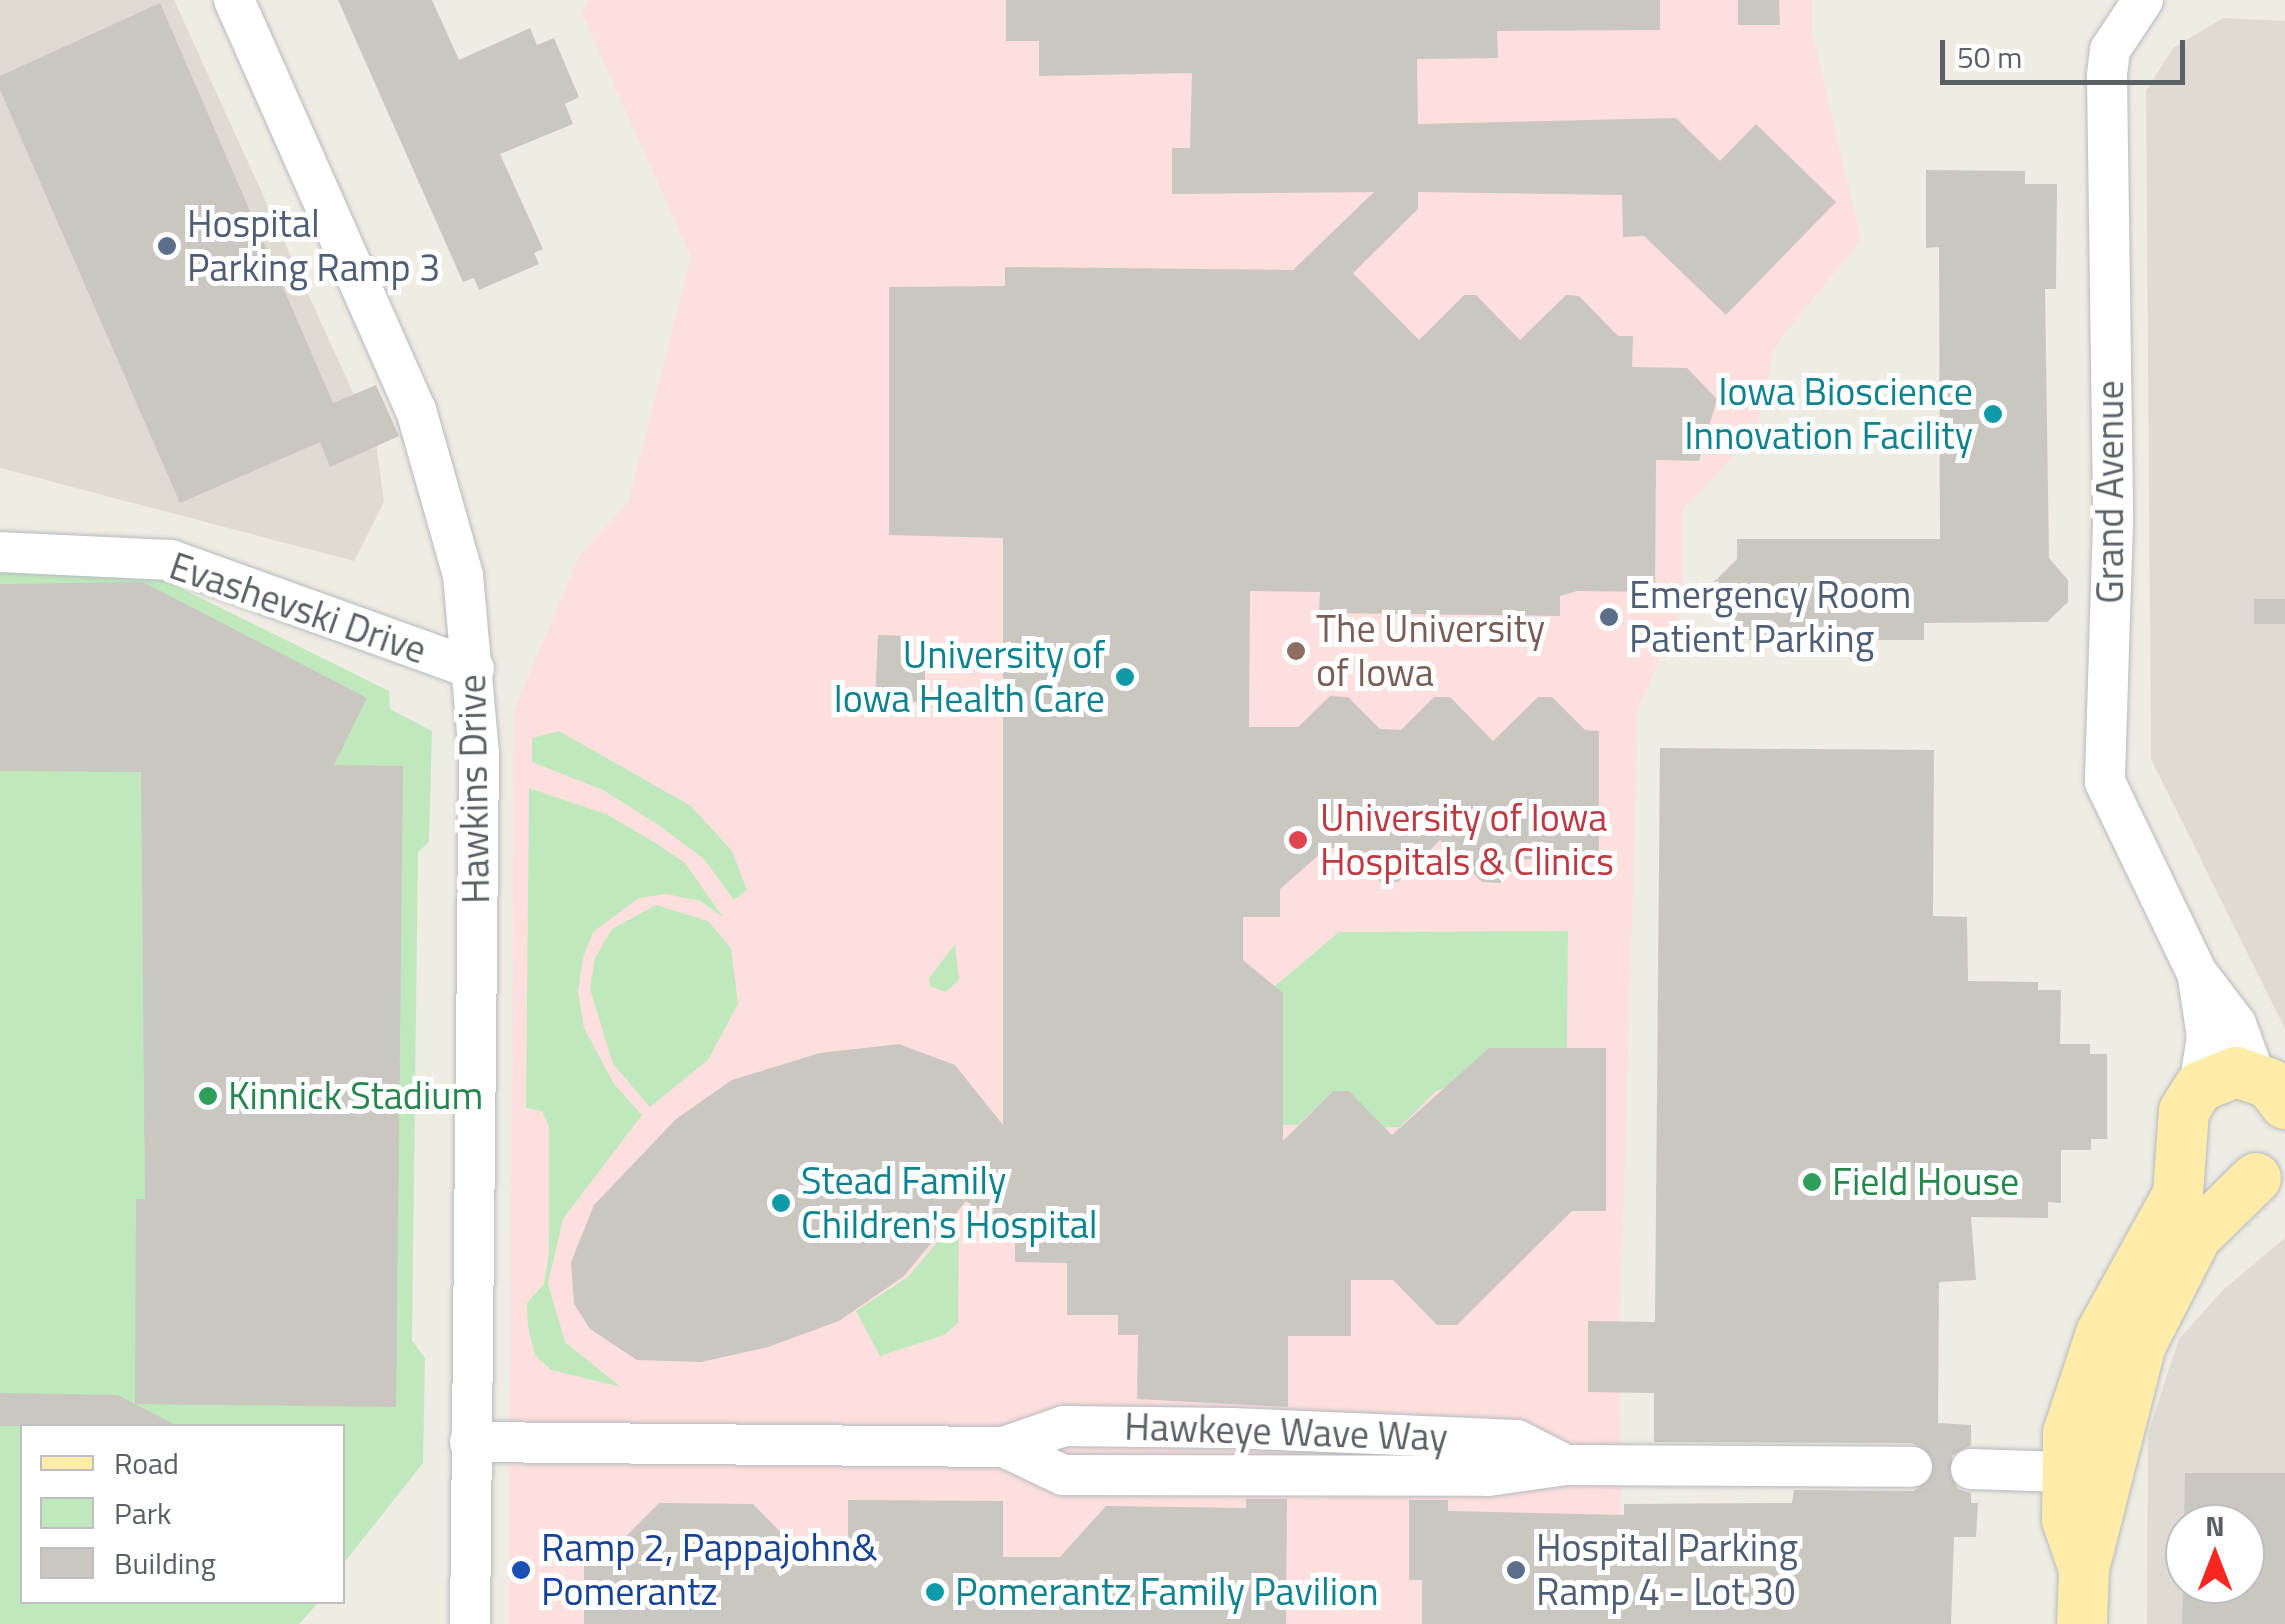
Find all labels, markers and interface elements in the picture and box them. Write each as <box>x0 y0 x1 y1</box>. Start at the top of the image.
scale bar <box>1945 20 2190 82</box>
text: 50 m <box>1957 34 2022 80</box>
place label: Hospital Parking Ramp 3 <box>187 201 440 290</box>
marker: Hospital Parking Ramp 3 <box>156 235 178 257</box>
place label: Iowa Bioscience Innovation Facility <box>1684 369 1973 458</box>
street label: Grand Avenue <box>2087 380 2133 604</box>
marker: Iowa Bioscience Innovation Facility <box>1982 403 2004 425</box>
street label: Evashevski Drive <box>164 543 432 673</box>
place label: Emergency Room Patient Parking <box>1629 572 1911 662</box>
place label: The University of Iowa <box>1316 606 1545 696</box>
marker: Emergency Room Patient Parking <box>1598 606 1620 628</box>
place label: University of Iowa Health Care <box>834 632 1105 722</box>
marker: The University of Iowa <box>1285 640 1307 662</box>
marker: University of Iowa Health Care <box>1114 666 1136 688</box>
street label: Hawkins Drive <box>449 674 499 904</box>
place label: University of Iowa Hospitals & Clinics <box>1320 795 1614 884</box>
marker: University of Iowa Hospitals & Clinics <box>1285 827 1311 853</box>
place label: Kinnick Stadium <box>228 1073 483 1119</box>
marker: Kinnick Stadium <box>197 1085 219 1107</box>
place label: Stead Family Children's Hospital <box>801 1158 1098 1248</box>
place label: Field House <box>1832 1159 2019 1205</box>
marker: Field House <box>1801 1171 1823 1193</box>
marker: Stead Family Children's Hospital <box>770 1192 792 1214</box>
street label: Hawkeye Wave Way <box>1124 1404 1448 1460</box>
legend <box>20 1424 345 1604</box>
text: Road <box>114 1440 179 1486</box>
text: Park <box>114 1490 171 1536</box>
north arrow <box>2165 1504 2265 1604</box>
text: N <box>2205 1504 2225 1547</box>
place label: Ramp 2, Pappajohn& Pomerantz <box>541 1525 878 1615</box>
place label: Hospital Parking Ramp 4 - Lot 30 <box>1536 1525 1798 1615</box>
text: Building <box>114 1540 216 1586</box>
marker: Ramp 2, Pappajohn& Pomerantz <box>510 1559 532 1581</box>
marker: Hospital Parking Ramp 4 - Lot 30 <box>1505 1559 1527 1581</box>
place label: Pomerantz Family Pavilion <box>955 1569 1379 1615</box>
marker: Pomerantz Family Pavilion <box>924 1581 946 1603</box>

